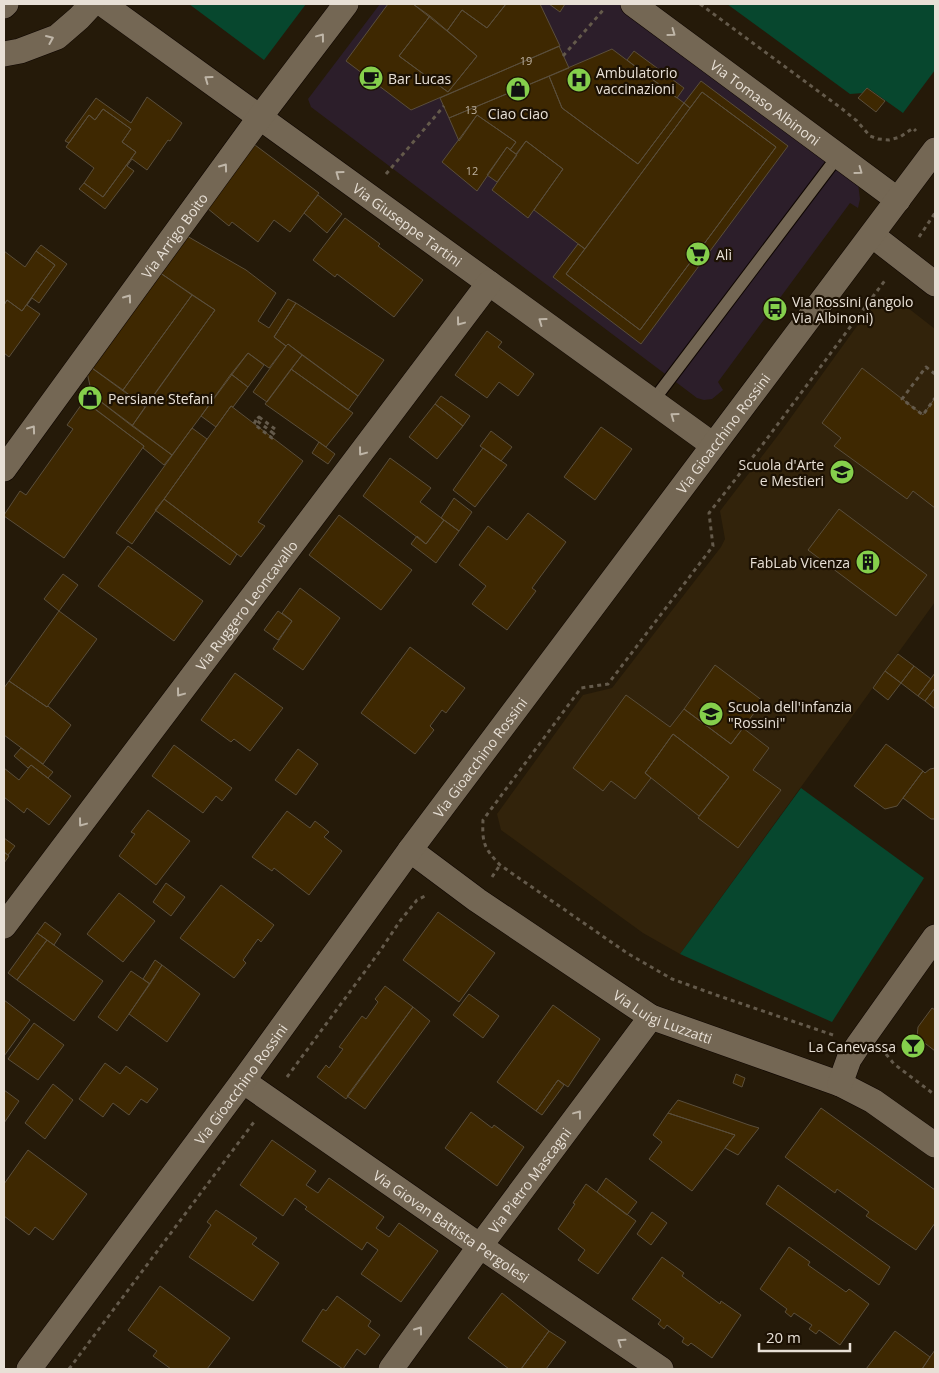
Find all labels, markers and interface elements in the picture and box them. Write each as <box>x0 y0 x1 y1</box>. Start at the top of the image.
one-way arrow <box>666 27 675 35</box>
one-way arrow <box>316 34 324 43</box>
one-way arrow <box>45 35 54 46</box>
house number: 19 <box>520 53 532 68</box>
street label: Via Tomaso Albinoni <box>707 55 825 149</box>
place label: Ambulatorio vaccinazioni <box>596 63 677 98</box>
cafe icon: Bar Lucas <box>358 65 384 91</box>
hospital icon: Ambulatorio vaccinazioni <box>566 67 592 93</box>
place label: Bar Lucas <box>388 69 452 88</box>
one-way arrow <box>204 76 214 85</box>
shop icon: Ciao Ciao <box>505 76 531 102</box>
house number: 13 <box>465 102 477 117</box>
place label: Ciao Ciao <box>488 104 548 123</box>
one-way arrow <box>218 163 227 173</box>
house number: 12 <box>466 163 478 178</box>
one-way arrow <box>853 165 863 174</box>
one-way arrow <box>336 171 345 180</box>
street label: Via Giuseppe Tartini <box>349 178 466 270</box>
street label: Via Arrigo Boito <box>137 189 211 282</box>
supermarket icon: Alì <box>685 241 711 267</box>
place label: Alì <box>716 245 732 264</box>
place label: Via Rossini (angolo Via Albinoni) <box>792 292 913 327</box>
one-way arrow <box>122 294 131 304</box>
bus stop icon: Via Rossini (angolo Via Albinoni) <box>762 296 788 322</box>
one-way arrow <box>457 316 466 326</box>
one-way arrow <box>538 318 548 327</box>
street label: Via Gioacchino Rossini <box>671 369 774 497</box>
shop icon: Persiane Stefani <box>77 385 103 411</box>
place label: Persiane Stefani <box>108 389 213 408</box>
one-way arrow <box>670 413 680 422</box>
one-way arrow <box>26 426 36 435</box>
one-way arrow <box>359 446 368 456</box>
place label: Scuola d'Arte e Mestieri <box>739 455 824 490</box>
school or university icon: Scuola d'Arte e Mestieri <box>829 459 855 485</box>
street label: Via Ruggero Leoncavallo <box>191 536 301 674</box>
building icon: FabLab Vicenza <box>855 549 881 575</box>
place label: FabLab Vicenza <box>750 553 850 572</box>
one-way arrow <box>177 687 186 697</box>
street label: Via Gioacchino Rossini <box>428 693 531 821</box>
place label: Scuola dell'infanzia "Rossini" <box>728 697 852 732</box>
school or university icon: Scuola dell'infanzia "Rossini" <box>698 701 724 727</box>
one-way arrow <box>79 817 88 827</box>
street label: Via Luigi Luzzatti <box>610 985 715 1048</box>
street label: Via Gioacchino Rossini <box>190 1020 291 1148</box>
bar icon: La Canevassa <box>900 1033 926 1059</box>
place label: La Canevassa <box>808 1037 896 1056</box>
one-way arrow <box>572 1110 581 1120</box>
street label: Via Pietro Mascagni <box>483 1123 575 1237</box>
street label: Via Giovan Battista Pergolesi <box>370 1165 533 1286</box>
scale bar <box>759 1320 850 1352</box>
one-way arrow <box>413 1326 423 1335</box>
text: 20 m <box>766 1327 801 1347</box>
one-way arrow <box>617 1339 626 1348</box>

